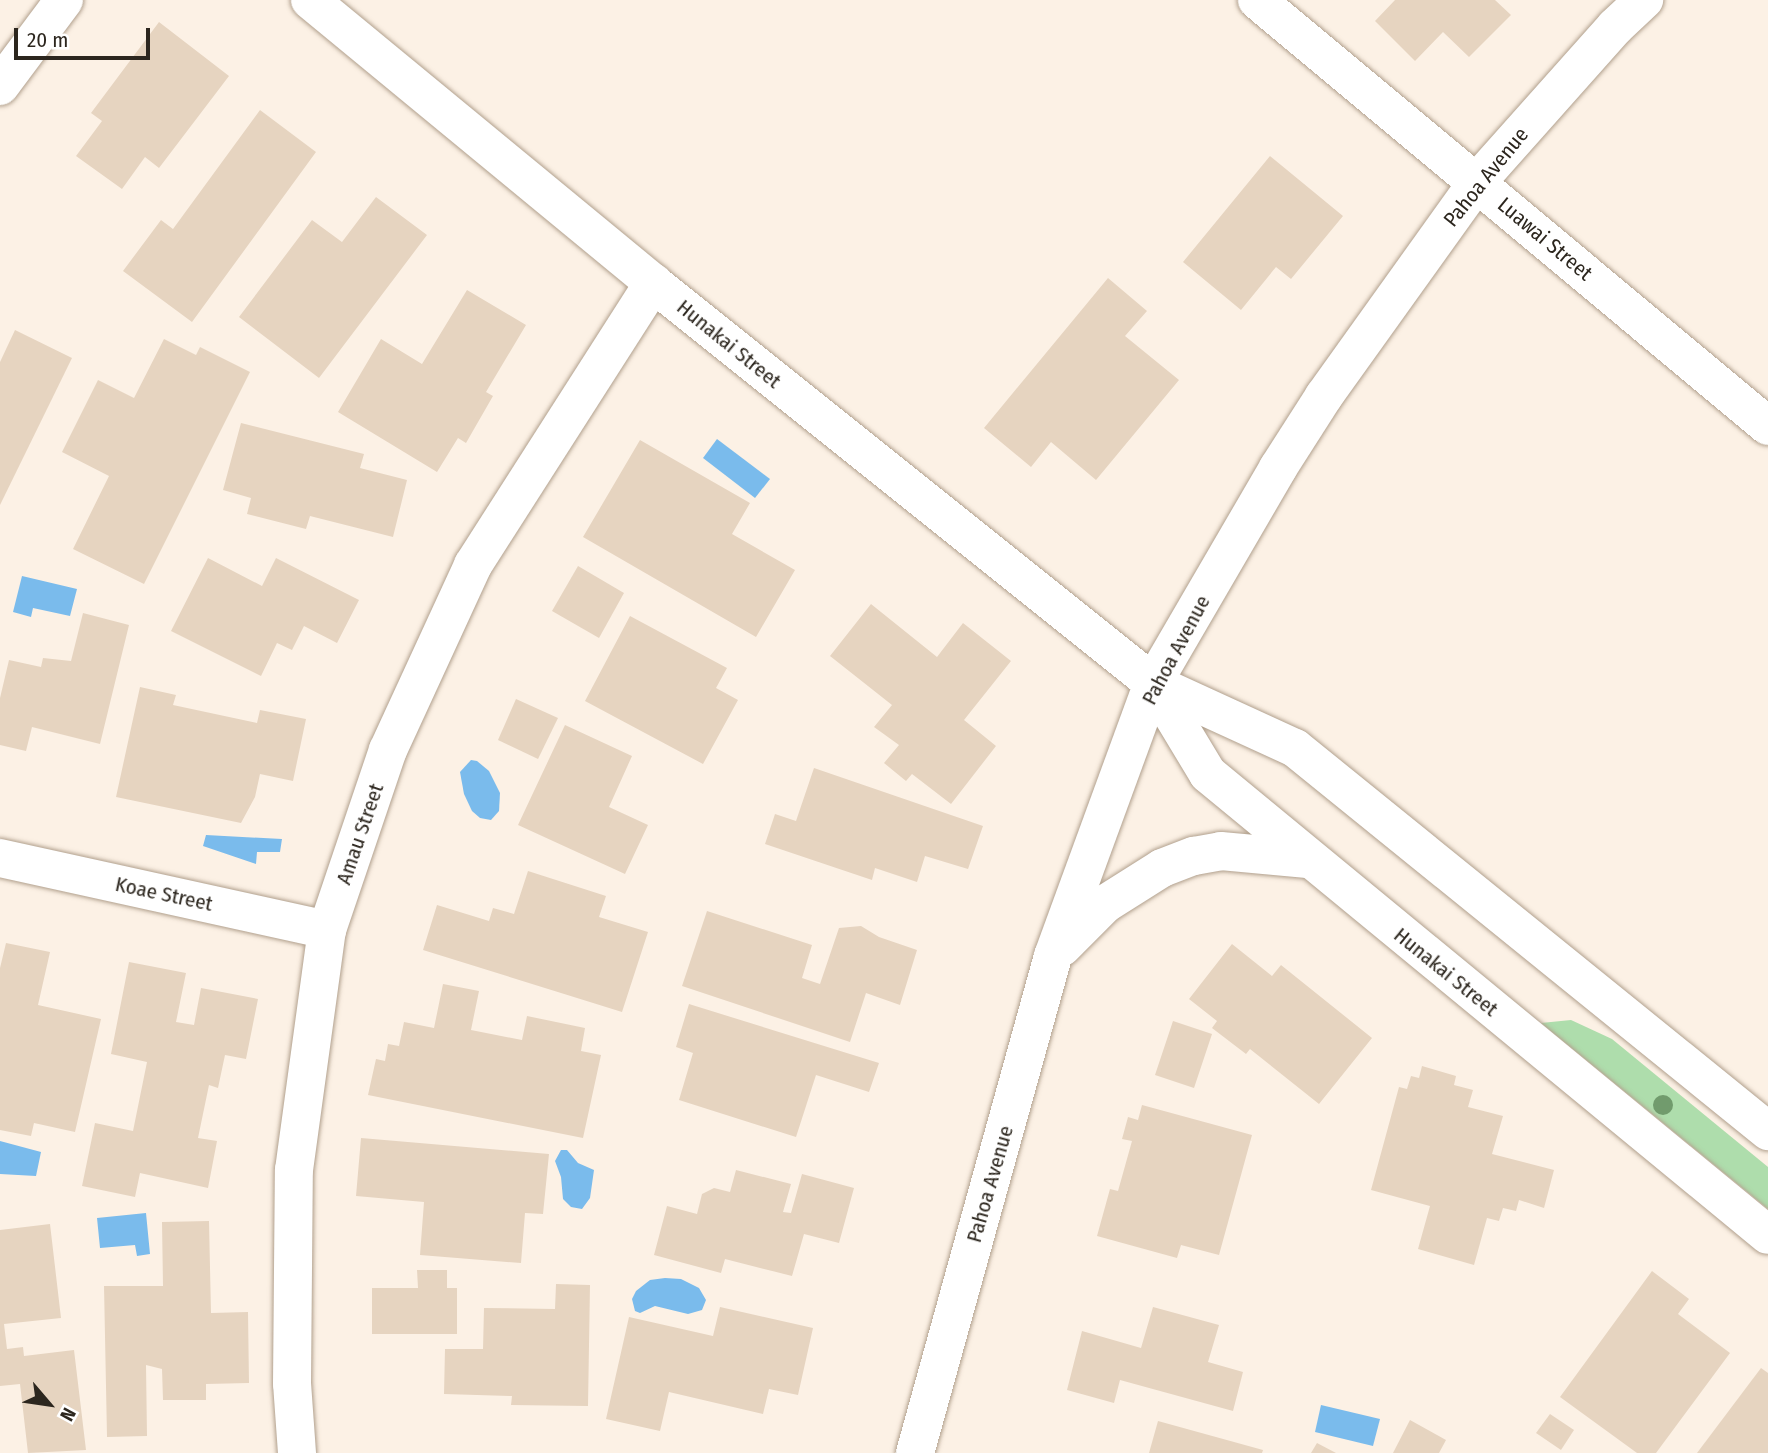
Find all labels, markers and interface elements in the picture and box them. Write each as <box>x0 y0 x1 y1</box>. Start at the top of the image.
scale bar <box>18 14 154 58</box>
text: 20 m <box>27 27 68 53</box>
street label: Pahoa Avenue <box>1438 122 1534 232</box>
street label: Luawai Street <box>1493 192 1597 286</box>
street label: Hunakai Street <box>672 294 786 394</box>
street label: Pahoa Avenue <box>1137 591 1215 709</box>
street label: Amau Street <box>331 780 389 888</box>
street label: Koae Street <box>113 871 215 917</box>
street label: Hunakai Street <box>1389 922 1503 1022</box>
street label: Pahoa Avenue <box>961 1123 1019 1245</box>
north arrow <box>14 1369 84 1439</box>
text: N <box>55 1404 81 1425</box>

